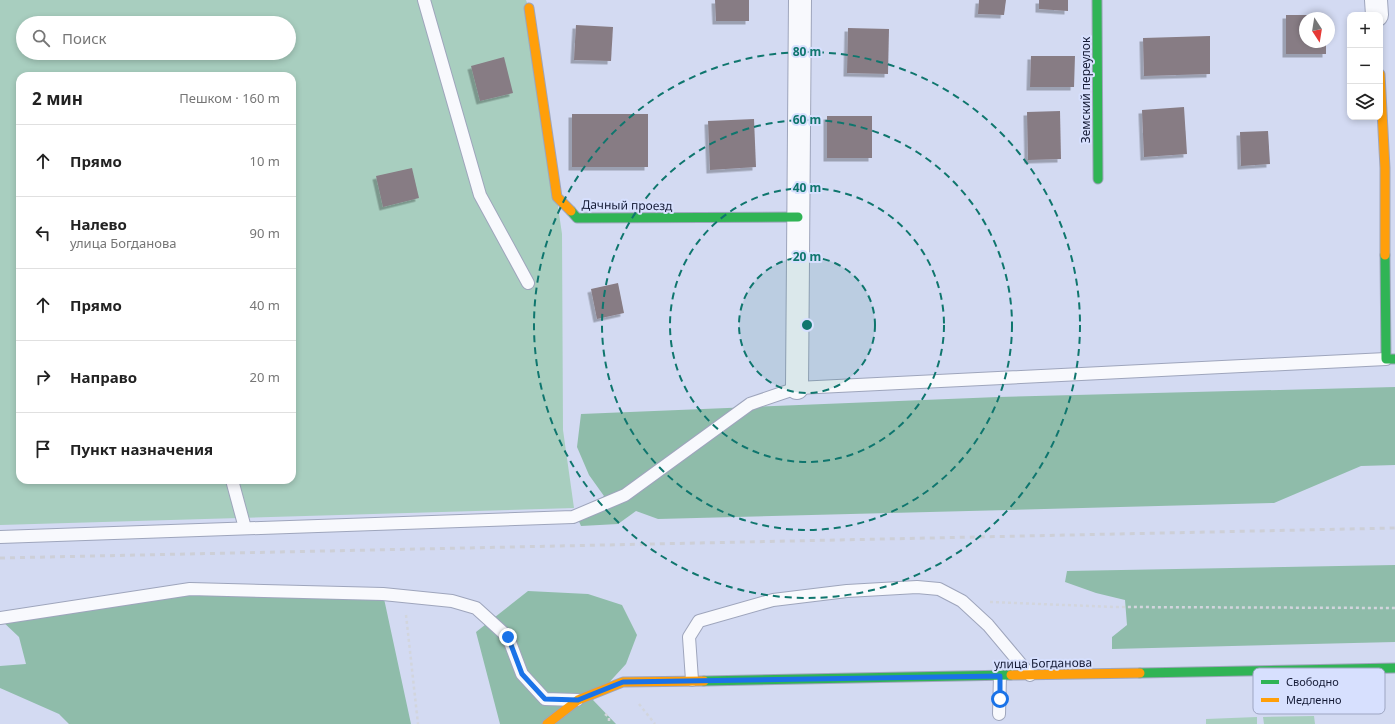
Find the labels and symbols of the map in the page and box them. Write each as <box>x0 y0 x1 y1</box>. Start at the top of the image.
north arrow <box>1299 12 1335 48</box>
street label: Земский переулок <box>1077 36 1094 143</box>
text: 80 m <box>793 43 821 60</box>
text: 60 m <box>793 111 821 128</box>
text: 40 m <box>793 179 821 196</box>
street label: Дачный проезд <box>581 196 673 214</box>
text: 20 m <box>793 248 821 265</box>
centre of rings <box>800 318 814 332</box>
route end <box>499 628 517 646</box>
street label: улица Богданова <box>994 654 1092 672</box>
legend <box>1253 668 1385 714</box>
text: Свободно <box>1286 674 1339 689</box>
route start <box>991 690 1009 708</box>
text: Медленно <box>1286 692 1341 707</box>

